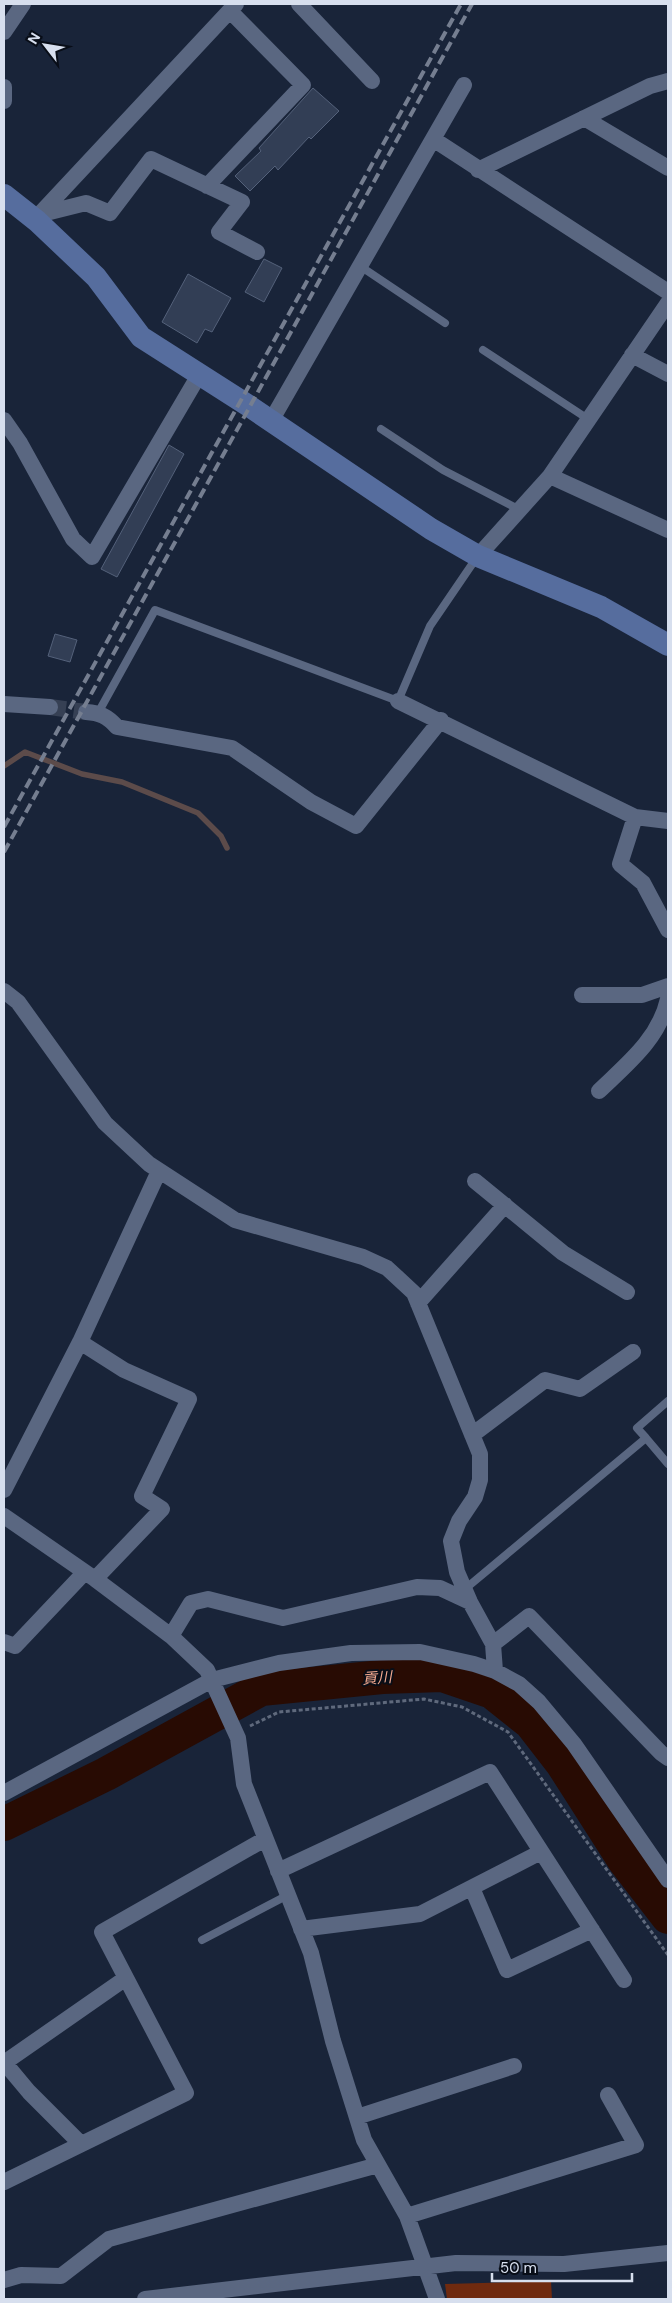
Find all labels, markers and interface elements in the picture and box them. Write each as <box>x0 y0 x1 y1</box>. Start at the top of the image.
north arrow <box>20 20 70 70</box>
text: N <box>24 29 44 47</box>
water label: 貢川 <box>361 1667 395 1689</box>
scale bar <box>492 2250 632 2282</box>
text: 50 m <box>500 2258 537 2278</box>

